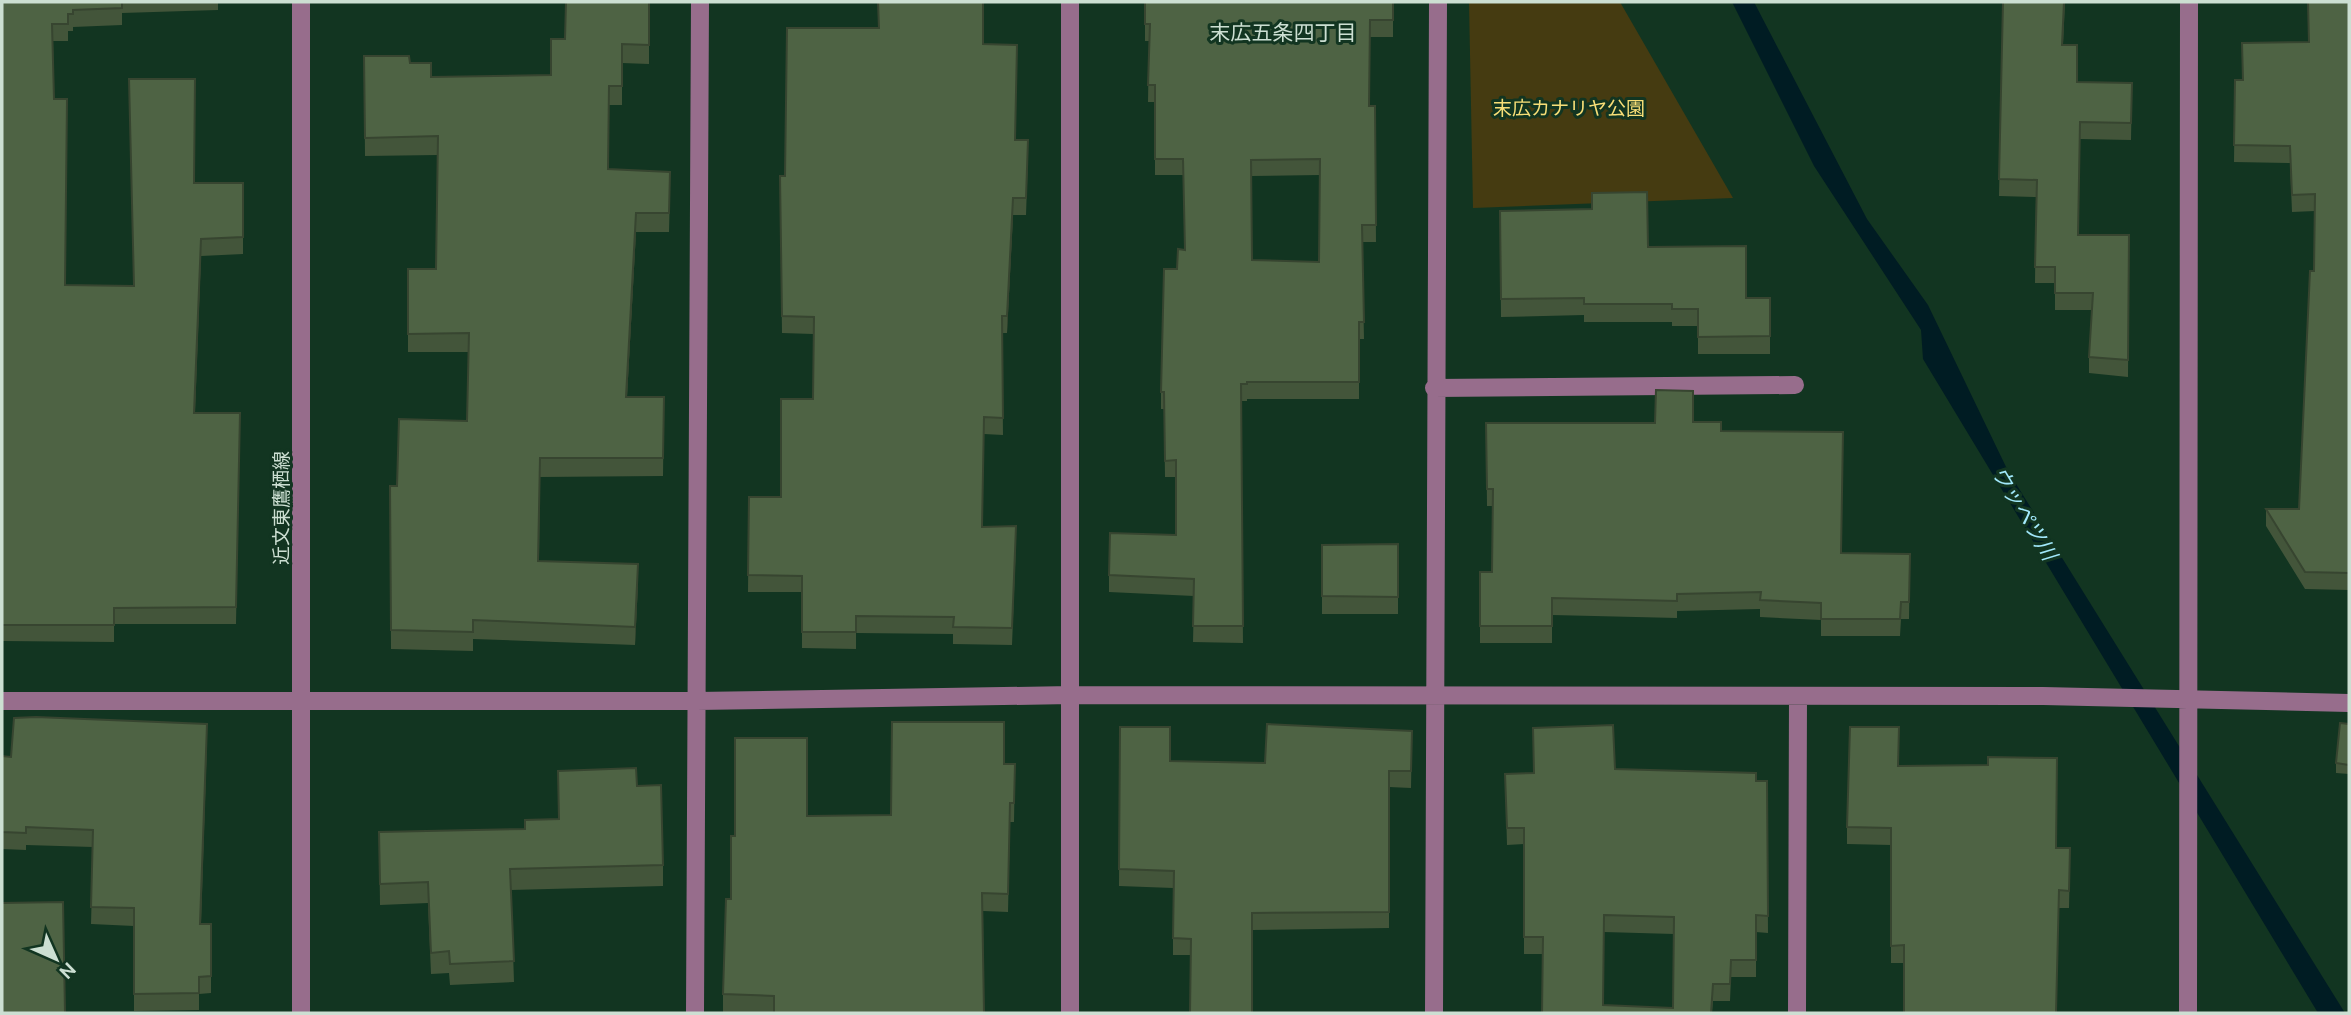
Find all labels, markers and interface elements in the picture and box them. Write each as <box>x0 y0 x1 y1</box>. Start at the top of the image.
district label: 末広五条四丁目 <box>1210 20 1357 44</box>
park label: 末広カナリヤ公園 <box>1493 97 1645 119</box>
street label: 近文東鷹栖線 <box>270 451 292 565</box>
water label: ウッペツ川 <box>1988 462 2063 566</box>
north arrow <box>21 924 91 994</box>
text: N <box>55 958 81 984</box>

